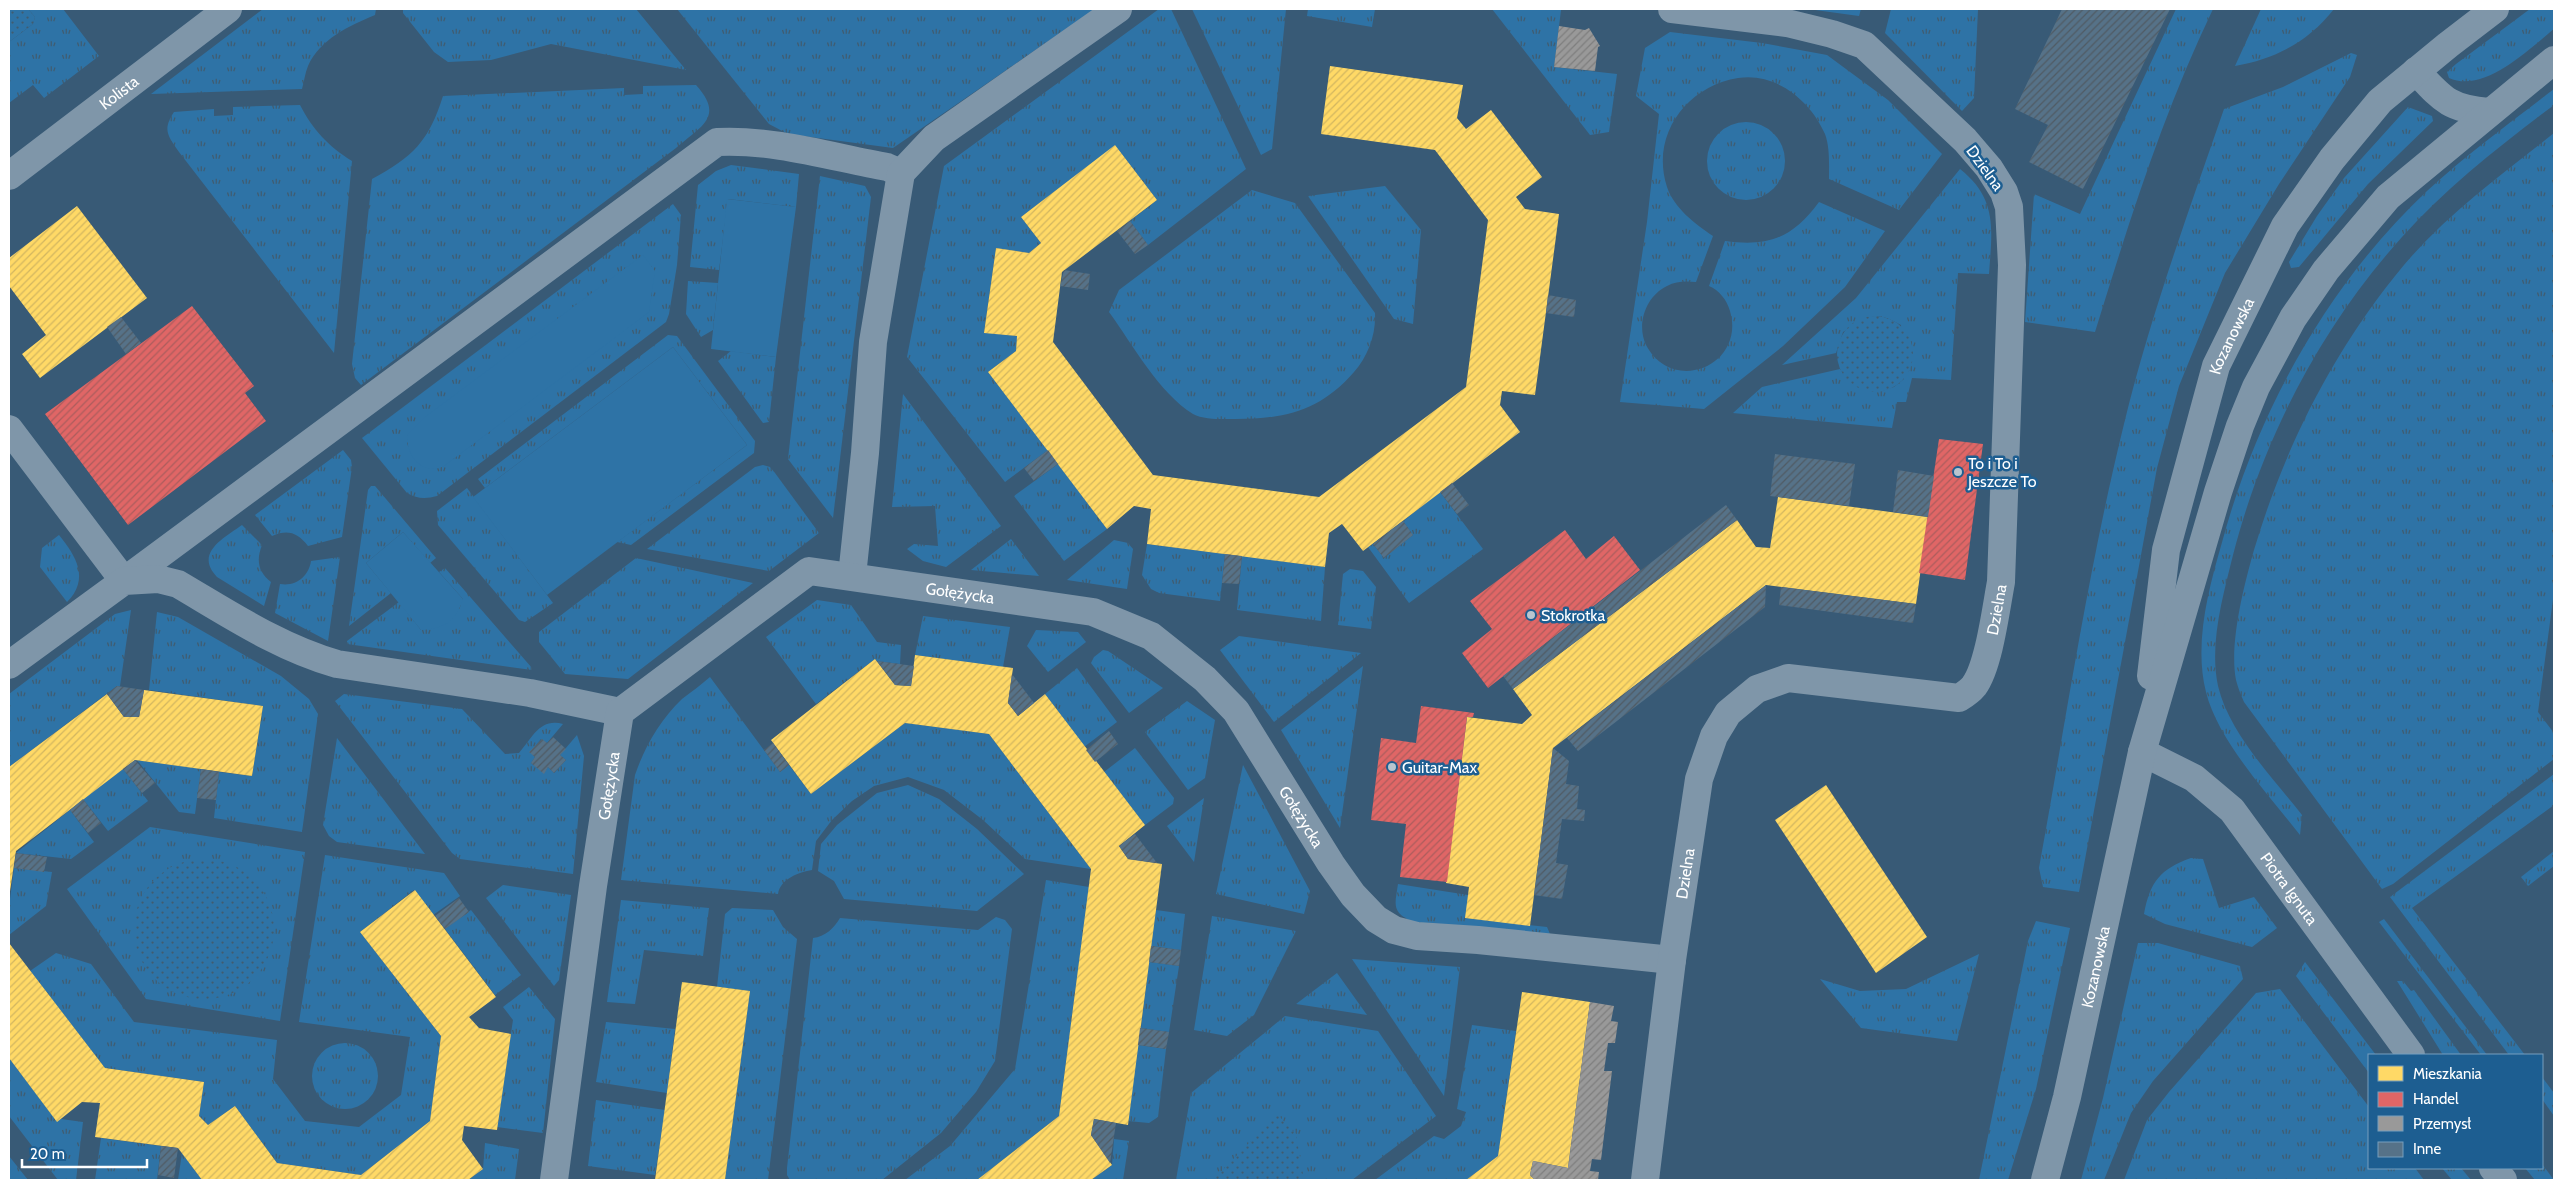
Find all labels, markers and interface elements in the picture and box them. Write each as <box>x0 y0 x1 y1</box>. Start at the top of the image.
street label: Kolista <box>95 71 142 113</box>
street label: Dzielna <box>1962 142 2008 194</box>
street label: Kozanowska <box>2205 294 2258 376</box>
place label: To i To i Jeszcze To <box>1967 454 2037 491</box>
marker: To i To i Jeszcze To <box>1952 466 1964 478</box>
street label: Gołężycka <box>924 578 996 607</box>
street label: Dzielna <box>1982 582 2010 637</box>
place label: Stokrotka <box>1541 606 1605 625</box>
marker: Stokrotka <box>1525 609 1537 621</box>
street label: Gołężycka <box>594 750 623 821</box>
place label: Guitar-Max <box>1402 758 1478 777</box>
marker: Guitar-Max <box>1386 761 1398 773</box>
street label: Gołężycka <box>1275 782 1328 851</box>
street label: Dzielna <box>1672 847 1698 900</box>
street label: Piotra Ignuta <box>2257 849 2322 929</box>
street label: Kozanowska <box>2077 924 2113 1010</box>
legend <box>2368 1054 2543 1169</box>
text: Mieszkania <box>2413 1065 2483 1083</box>
text: Handel <box>2413 1090 2459 1108</box>
text: Przemysł <box>2413 1115 2471 1133</box>
scale bar <box>22 1136 148 1168</box>
text: Inne <box>2413 1140 2441 1158</box>
text: 20 m <box>30 1145 65 1163</box>

